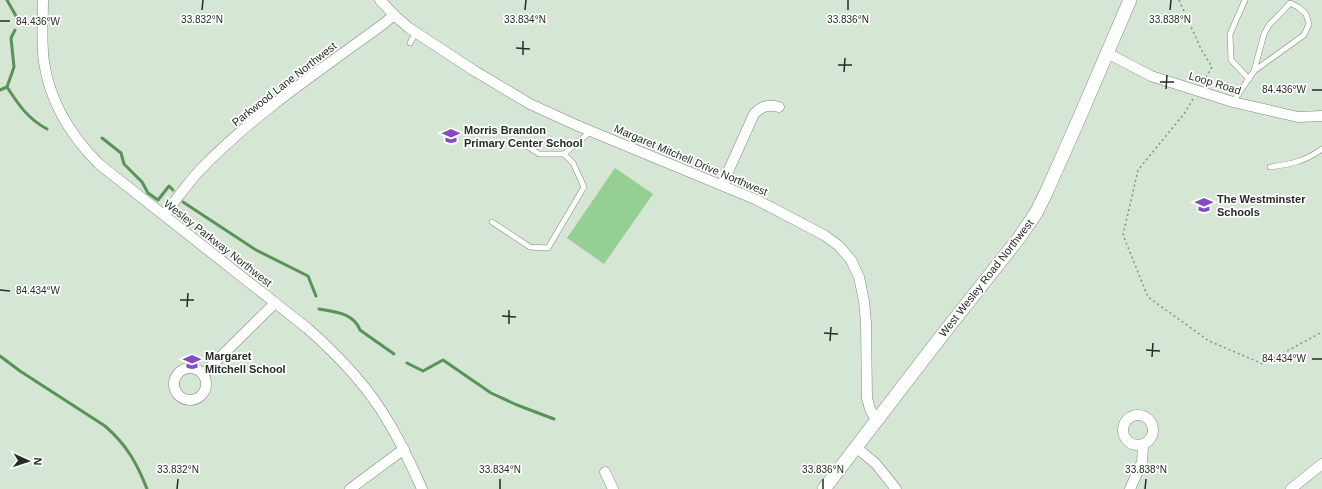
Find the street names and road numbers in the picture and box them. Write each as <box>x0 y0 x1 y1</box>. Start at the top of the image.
street label: Parkwood Lane Northwest <box>229 40 339 128</box>
street label: Loop Road <box>1188 69 1242 97</box>
street label: Margaret Mitchell Drive Northwest <box>612 122 770 198</box>
street label: Wesley Parkway Northwest <box>162 197 274 289</box>
street label: West Wesley Road Northwest <box>936 217 1036 339</box>

